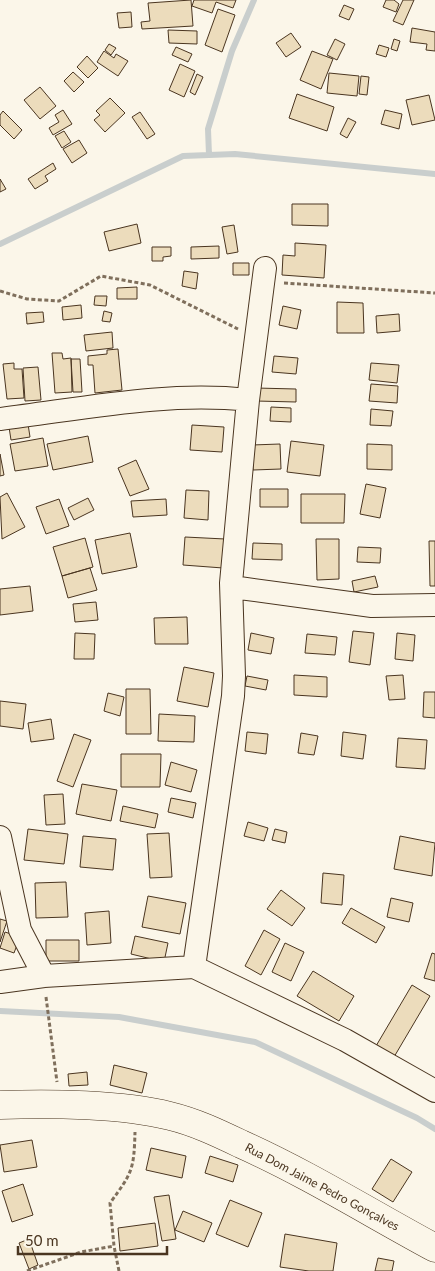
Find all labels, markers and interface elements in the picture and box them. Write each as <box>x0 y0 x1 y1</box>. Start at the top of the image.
street label: Rua Dom Jaime Pedro Gonçalves <box>243 1139 402 1234</box>
scale bar <box>18 1224 166 1256</box>
text: 50 m <box>25 1231 59 1249</box>

